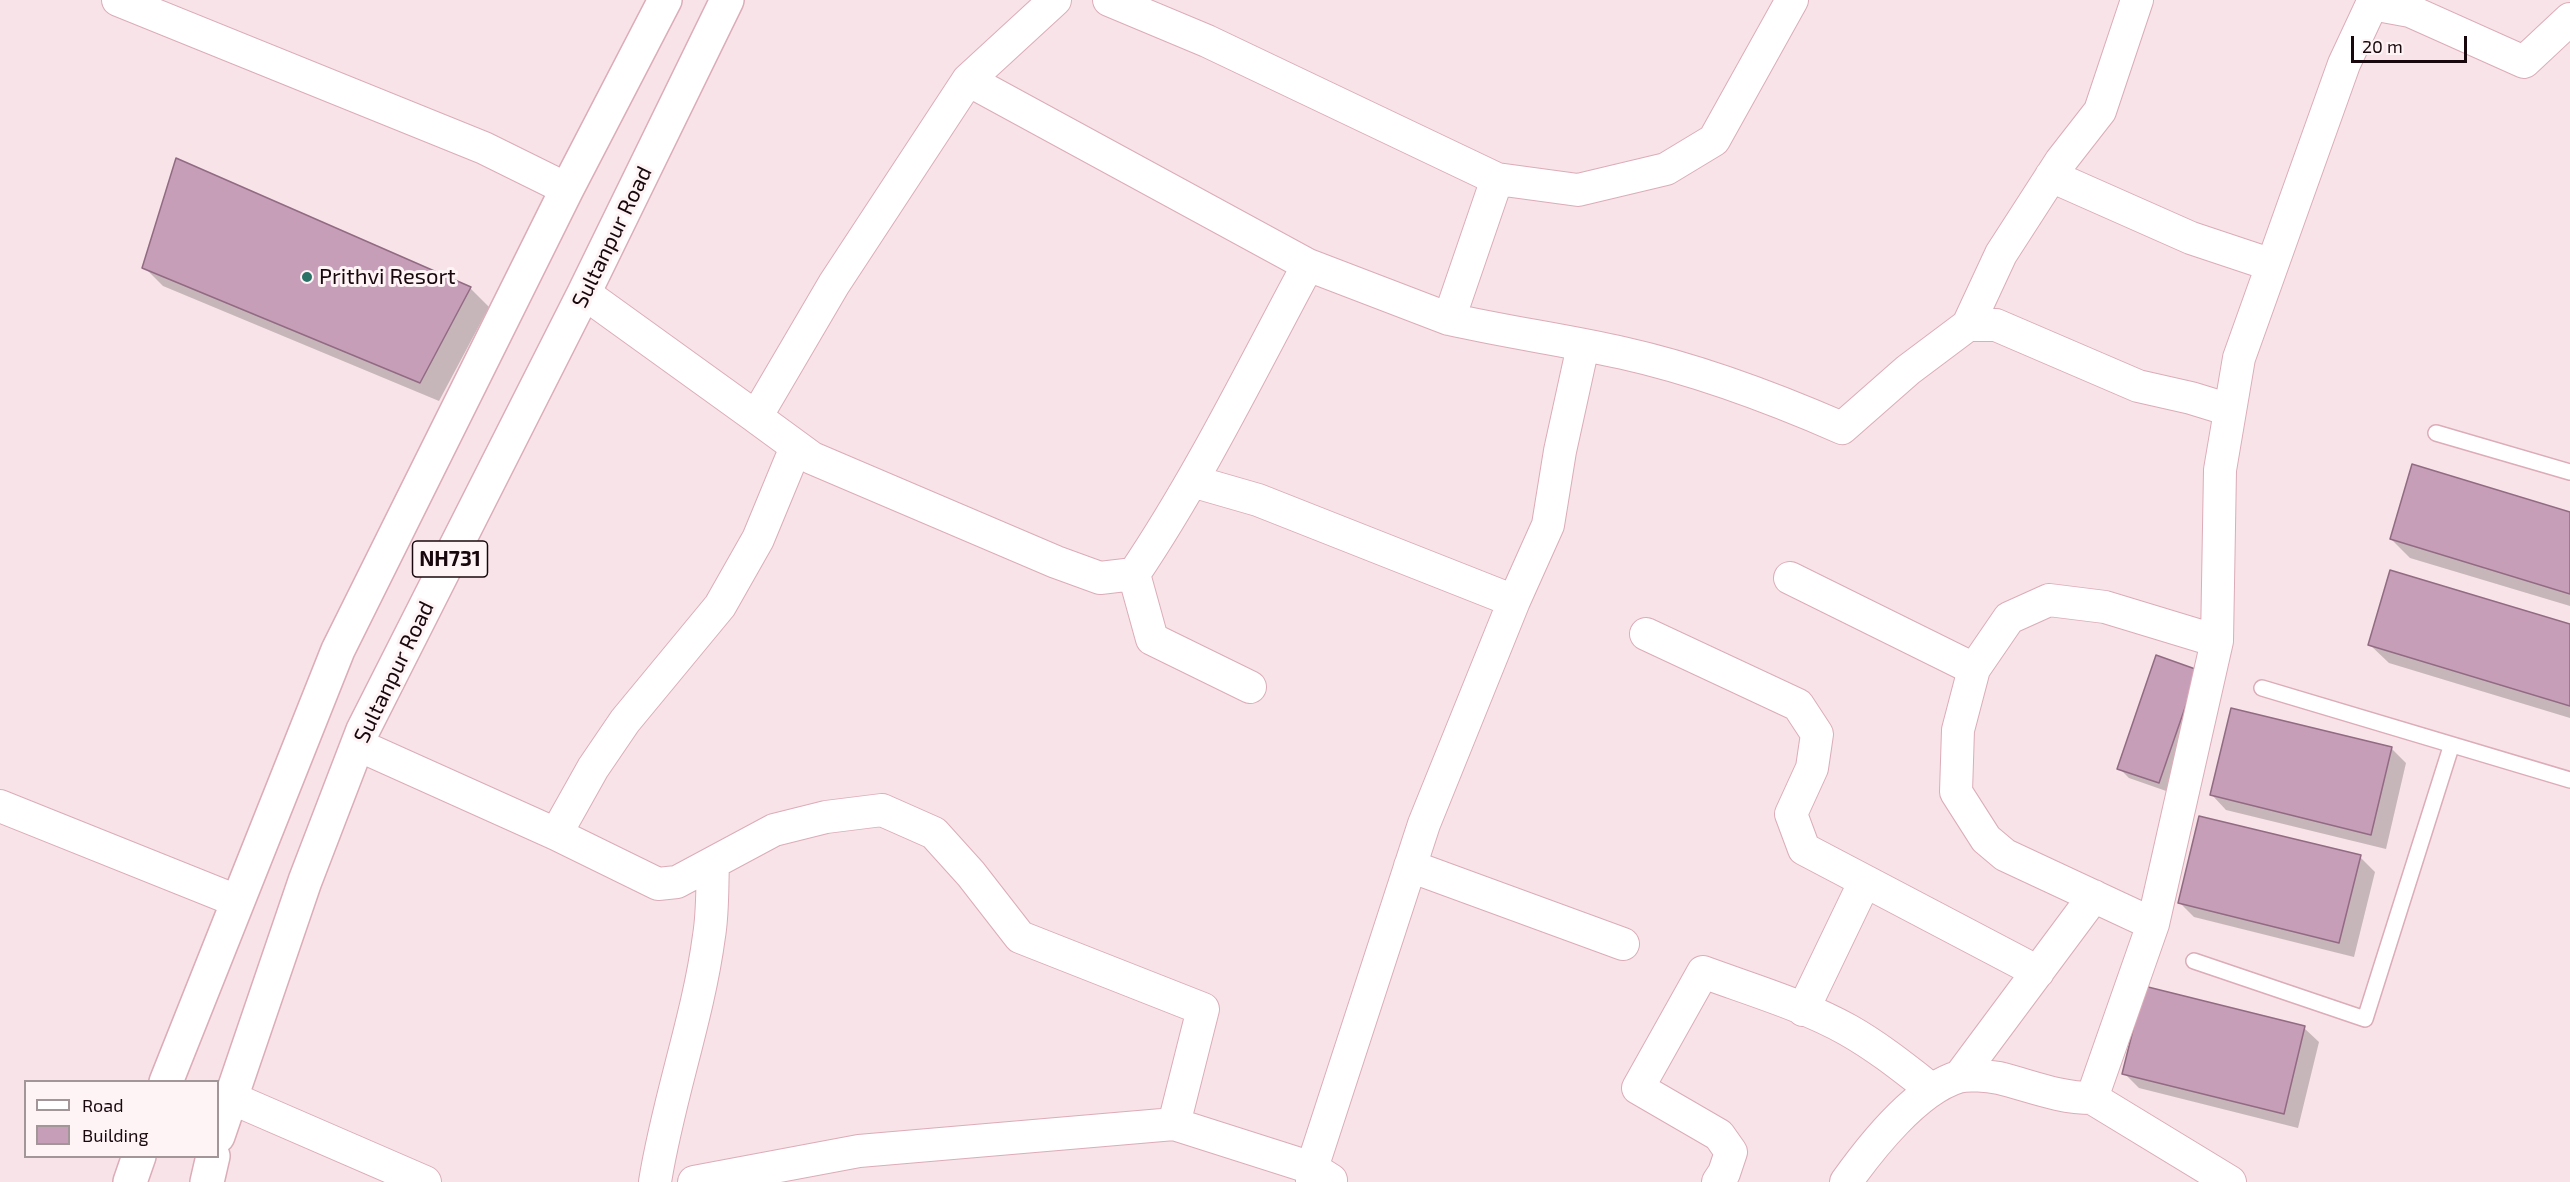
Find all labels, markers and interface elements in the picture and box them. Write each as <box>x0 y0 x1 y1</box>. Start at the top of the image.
scale bar <box>2354 24 2470 62</box>
text: 20 m <box>2362 35 2403 57</box>
street label: Sultanpur Road <box>566 162 658 312</box>
place label: Prithvi Resort <box>319 264 456 290</box>
marker: Prithvi Resort <box>300 270 314 284</box>
road number: NH731 <box>412 541 488 577</box>
street label: Sultanpur Road <box>348 597 440 747</box>
legend <box>24 1080 219 1158</box>
text: Road <box>82 1094 123 1116</box>
text: Building <box>82 1124 149 1146</box>

